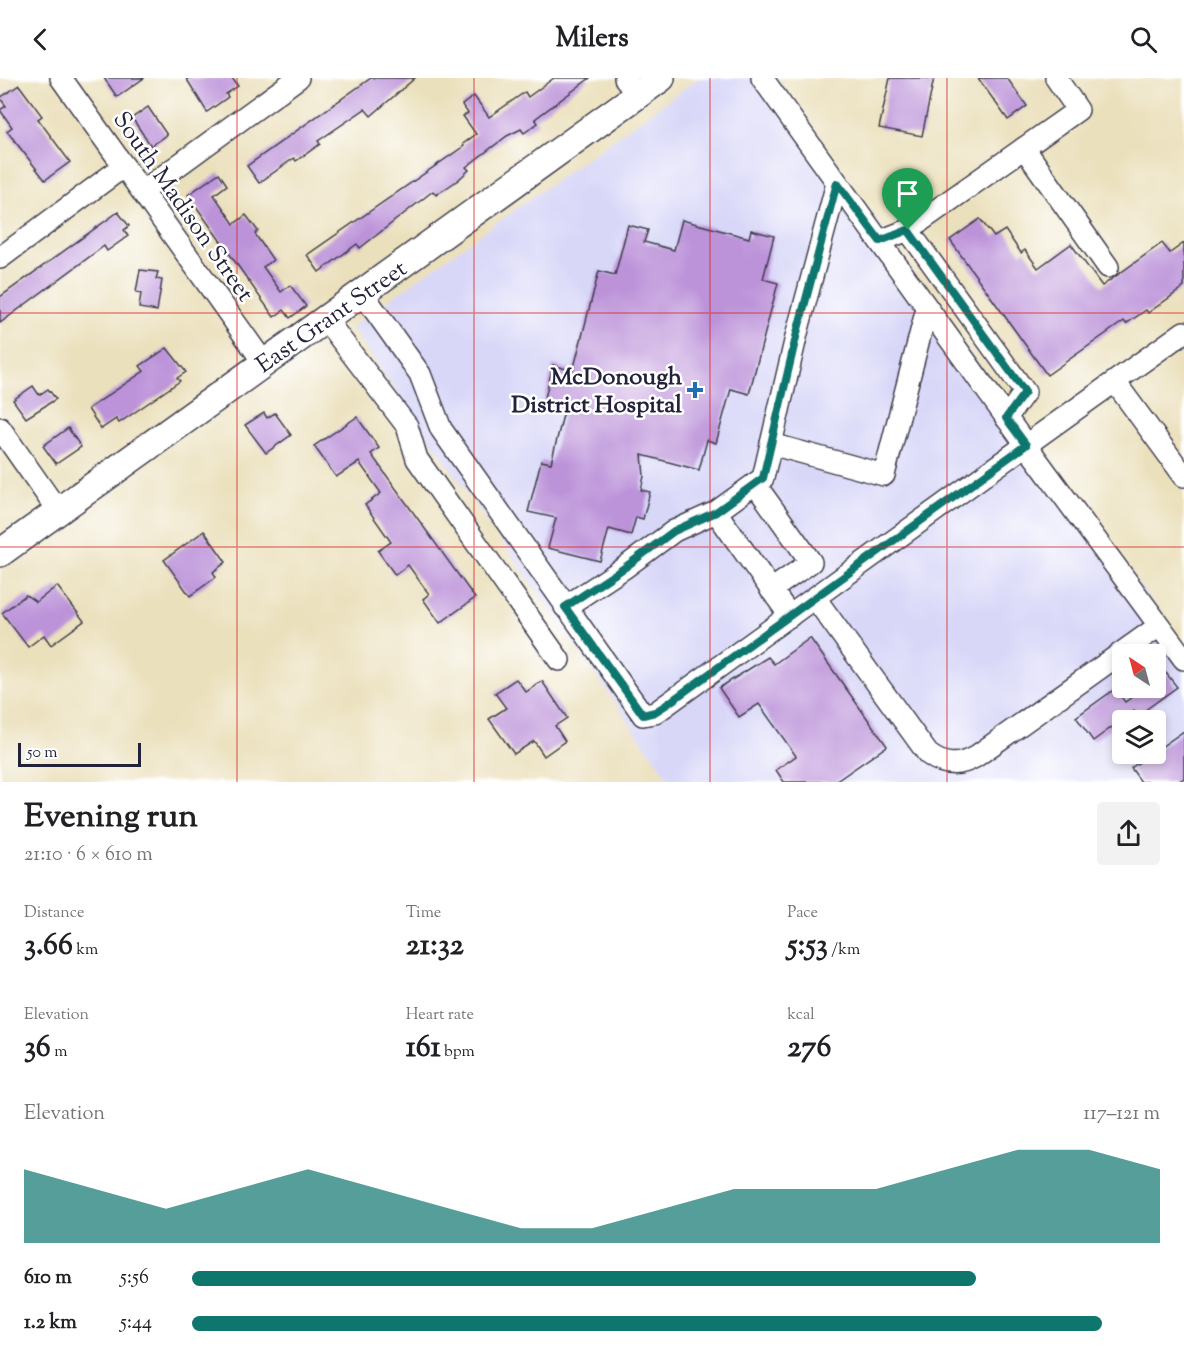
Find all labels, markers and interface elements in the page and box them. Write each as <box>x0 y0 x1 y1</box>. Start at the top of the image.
text: Milers <box>555 20 629 59</box>
icon: back <box>24 23 57 56</box>
icon: search <box>1127 23 1160 56</box>
street label: South Madison Street <box>104 105 261 309</box>
pin <box>882 168 933 230</box>
icon: arrive <box>891 177 924 210</box>
street label: East Grant Street <box>250 253 414 382</box>
place label: McDonough District Hospital <box>511 361 683 423</box>
marker: McDonough District Hospital <box>686 381 704 399</box>
north arrow <box>1112 644 1166 698</box>
map controls <box>1112 644 1166 764</box>
button: layers <box>1112 710 1166 764</box>
scale bar <box>18 740 141 768</box>
text: 50 m <box>27 742 58 765</box>
text: Evening run <box>24 794 198 842</box>
button: share <box>1097 802 1160 865</box>
text: 21:10 · 6 × 610 m <box>24 841 153 870</box>
text: Distance <box>24 902 84 925</box>
text: Time <box>406 902 441 925</box>
text: Pace <box>787 902 818 925</box>
text: 3.66 <box>24 925 73 968</box>
text: 21:32 <box>406 925 464 968</box>
text: 5:53 <box>787 925 828 968</box>
text: km <box>73 939 98 962</box>
text: /km <box>828 939 860 962</box>
text: Elevation <box>24 1004 89 1027</box>
text: Heart rate <box>406 1004 474 1027</box>
text: kcal <box>787 1004 815 1027</box>
text: 36 <box>24 1027 51 1070</box>
text: 161 <box>406 1027 441 1070</box>
text: 276 <box>787 1027 831 1070</box>
text: m <box>51 1041 67 1064</box>
text: bpm <box>441 1041 475 1064</box>
text: Elevation <box>24 1100 105 1129</box>
text: 117–121 m <box>1083 1100 1160 1129</box>
text: 610 m <box>24 1264 72 1293</box>
text: 5:56 <box>120 1264 149 1293</box>
text: 1.2 km <box>24 1309 77 1338</box>
text: 5:44 <box>120 1309 152 1338</box>

